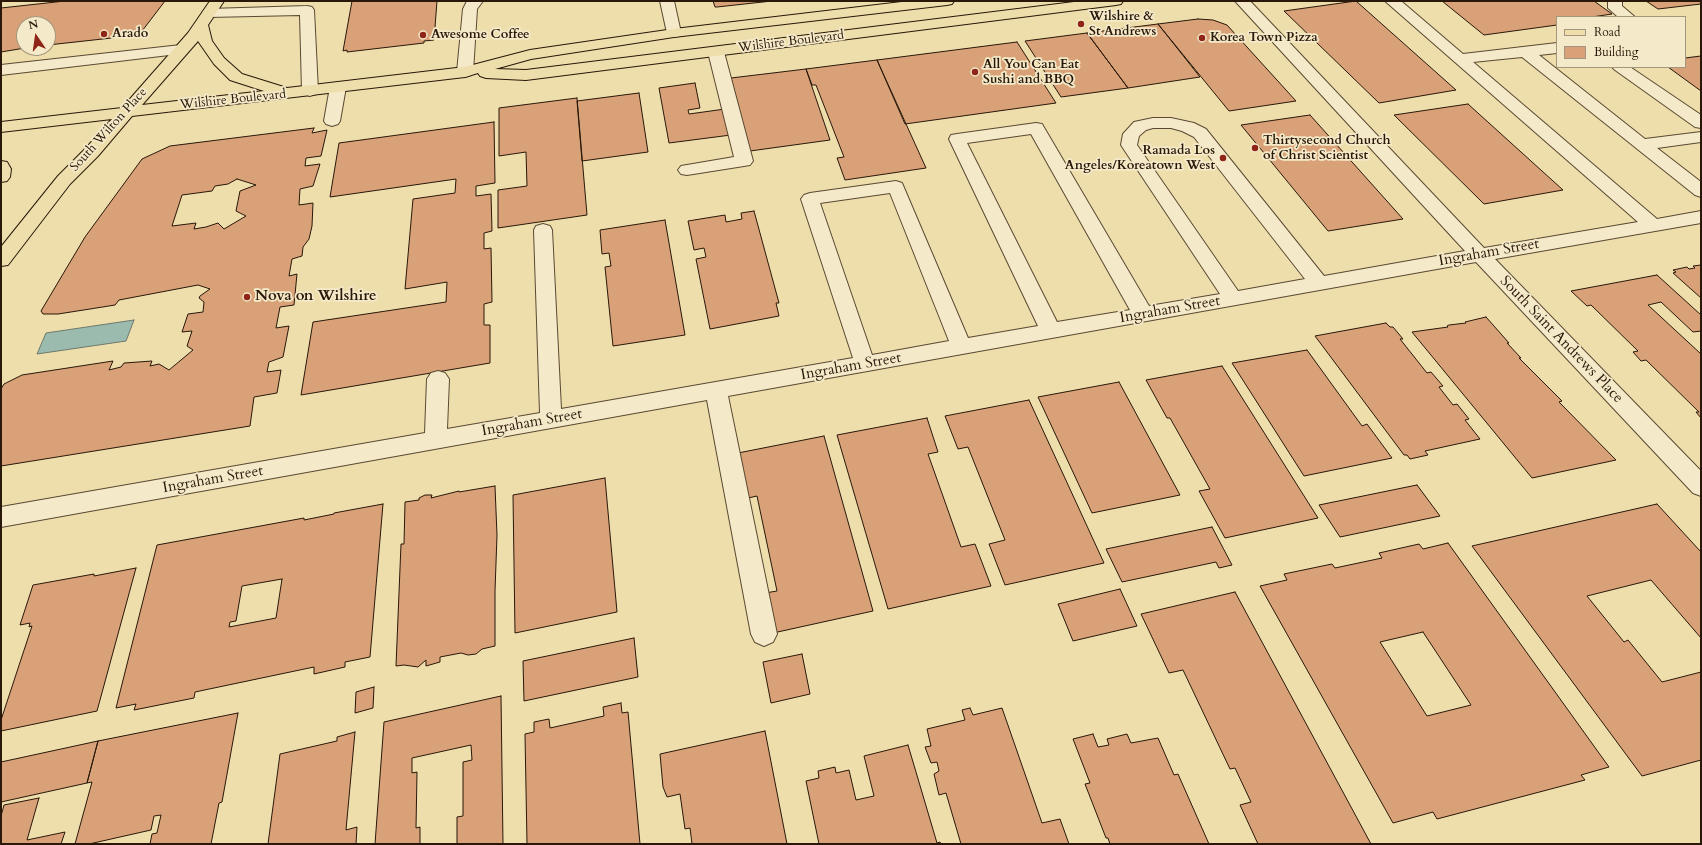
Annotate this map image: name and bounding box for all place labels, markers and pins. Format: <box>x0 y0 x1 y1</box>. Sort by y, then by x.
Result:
place label: Wilshire & St Andrews <box>1089 9 1156 40</box>
marker: Wilshire & St Andrews <box>1076 19 1086 29</box>
place label: Arado <box>112 26 148 42</box>
place label: Awesome Coffee <box>431 27 530 43</box>
marker: Arado <box>99 29 109 39</box>
marker: Awesome Coffee <box>418 30 428 40</box>
place label: Korea Town Pizza <box>1210 30 1318 46</box>
marker: Korea Town Pizza <box>1197 33 1207 43</box>
place label: All You Can Eat Sushi and BBQ <box>983 57 1079 88</box>
marker: All You Can Eat Sushi and BBQ <box>970 67 980 77</box>
place label: Thirtysecond Church of Christ Scientist <box>1263 133 1391 164</box>
place label: Ramada Los Angeles/Koreatown West <box>1065 143 1215 174</box>
marker: Thirtysecond Church of Christ Scientist <box>1250 143 1260 153</box>
marker: Ramada Los Angeles/Koreatown West <box>1218 153 1228 163</box>
place label: Nova on Wilshire <box>255 288 376 306</box>
marker: Nova on Wilshire <box>242 292 252 302</box>

